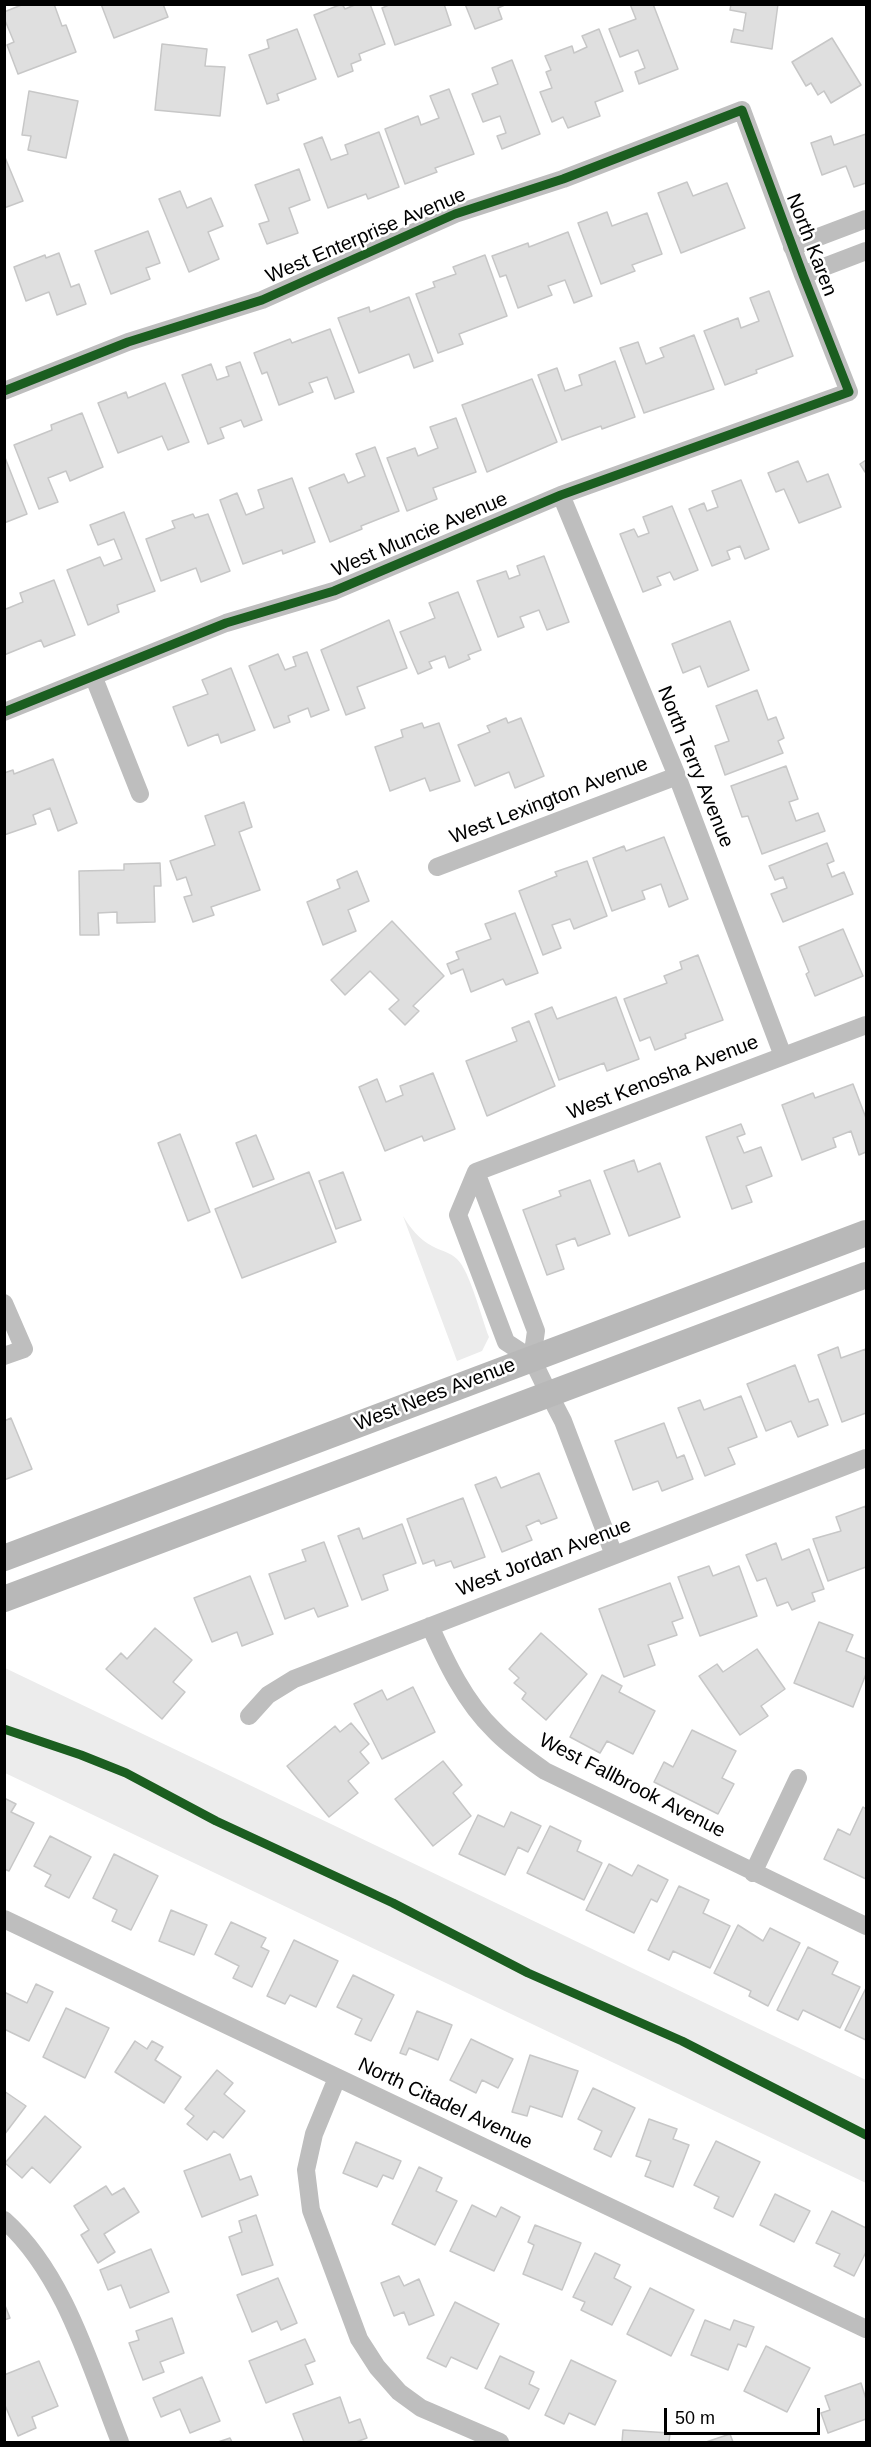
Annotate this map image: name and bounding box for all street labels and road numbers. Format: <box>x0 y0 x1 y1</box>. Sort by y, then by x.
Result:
street label: West Enterprise Avenue <box>262 183 470 289</box>
street label: North Karen <box>780 190 842 300</box>
street label: West Muncie Avenue <box>329 487 511 583</box>
street label: North Terry Avenue <box>652 683 738 851</box>
street label: West Lexington Avenue <box>446 752 652 850</box>
street label: West Kenosha Avenue <box>564 1030 762 1126</box>
street label: West Nees Avenue <box>351 1353 519 1437</box>
street label: West Jordan Avenue <box>453 1514 635 1602</box>
street label: West Fallbrook Avenue <box>535 1729 729 1843</box>
street label: North Citadel Avenue <box>354 2053 536 2155</box>

